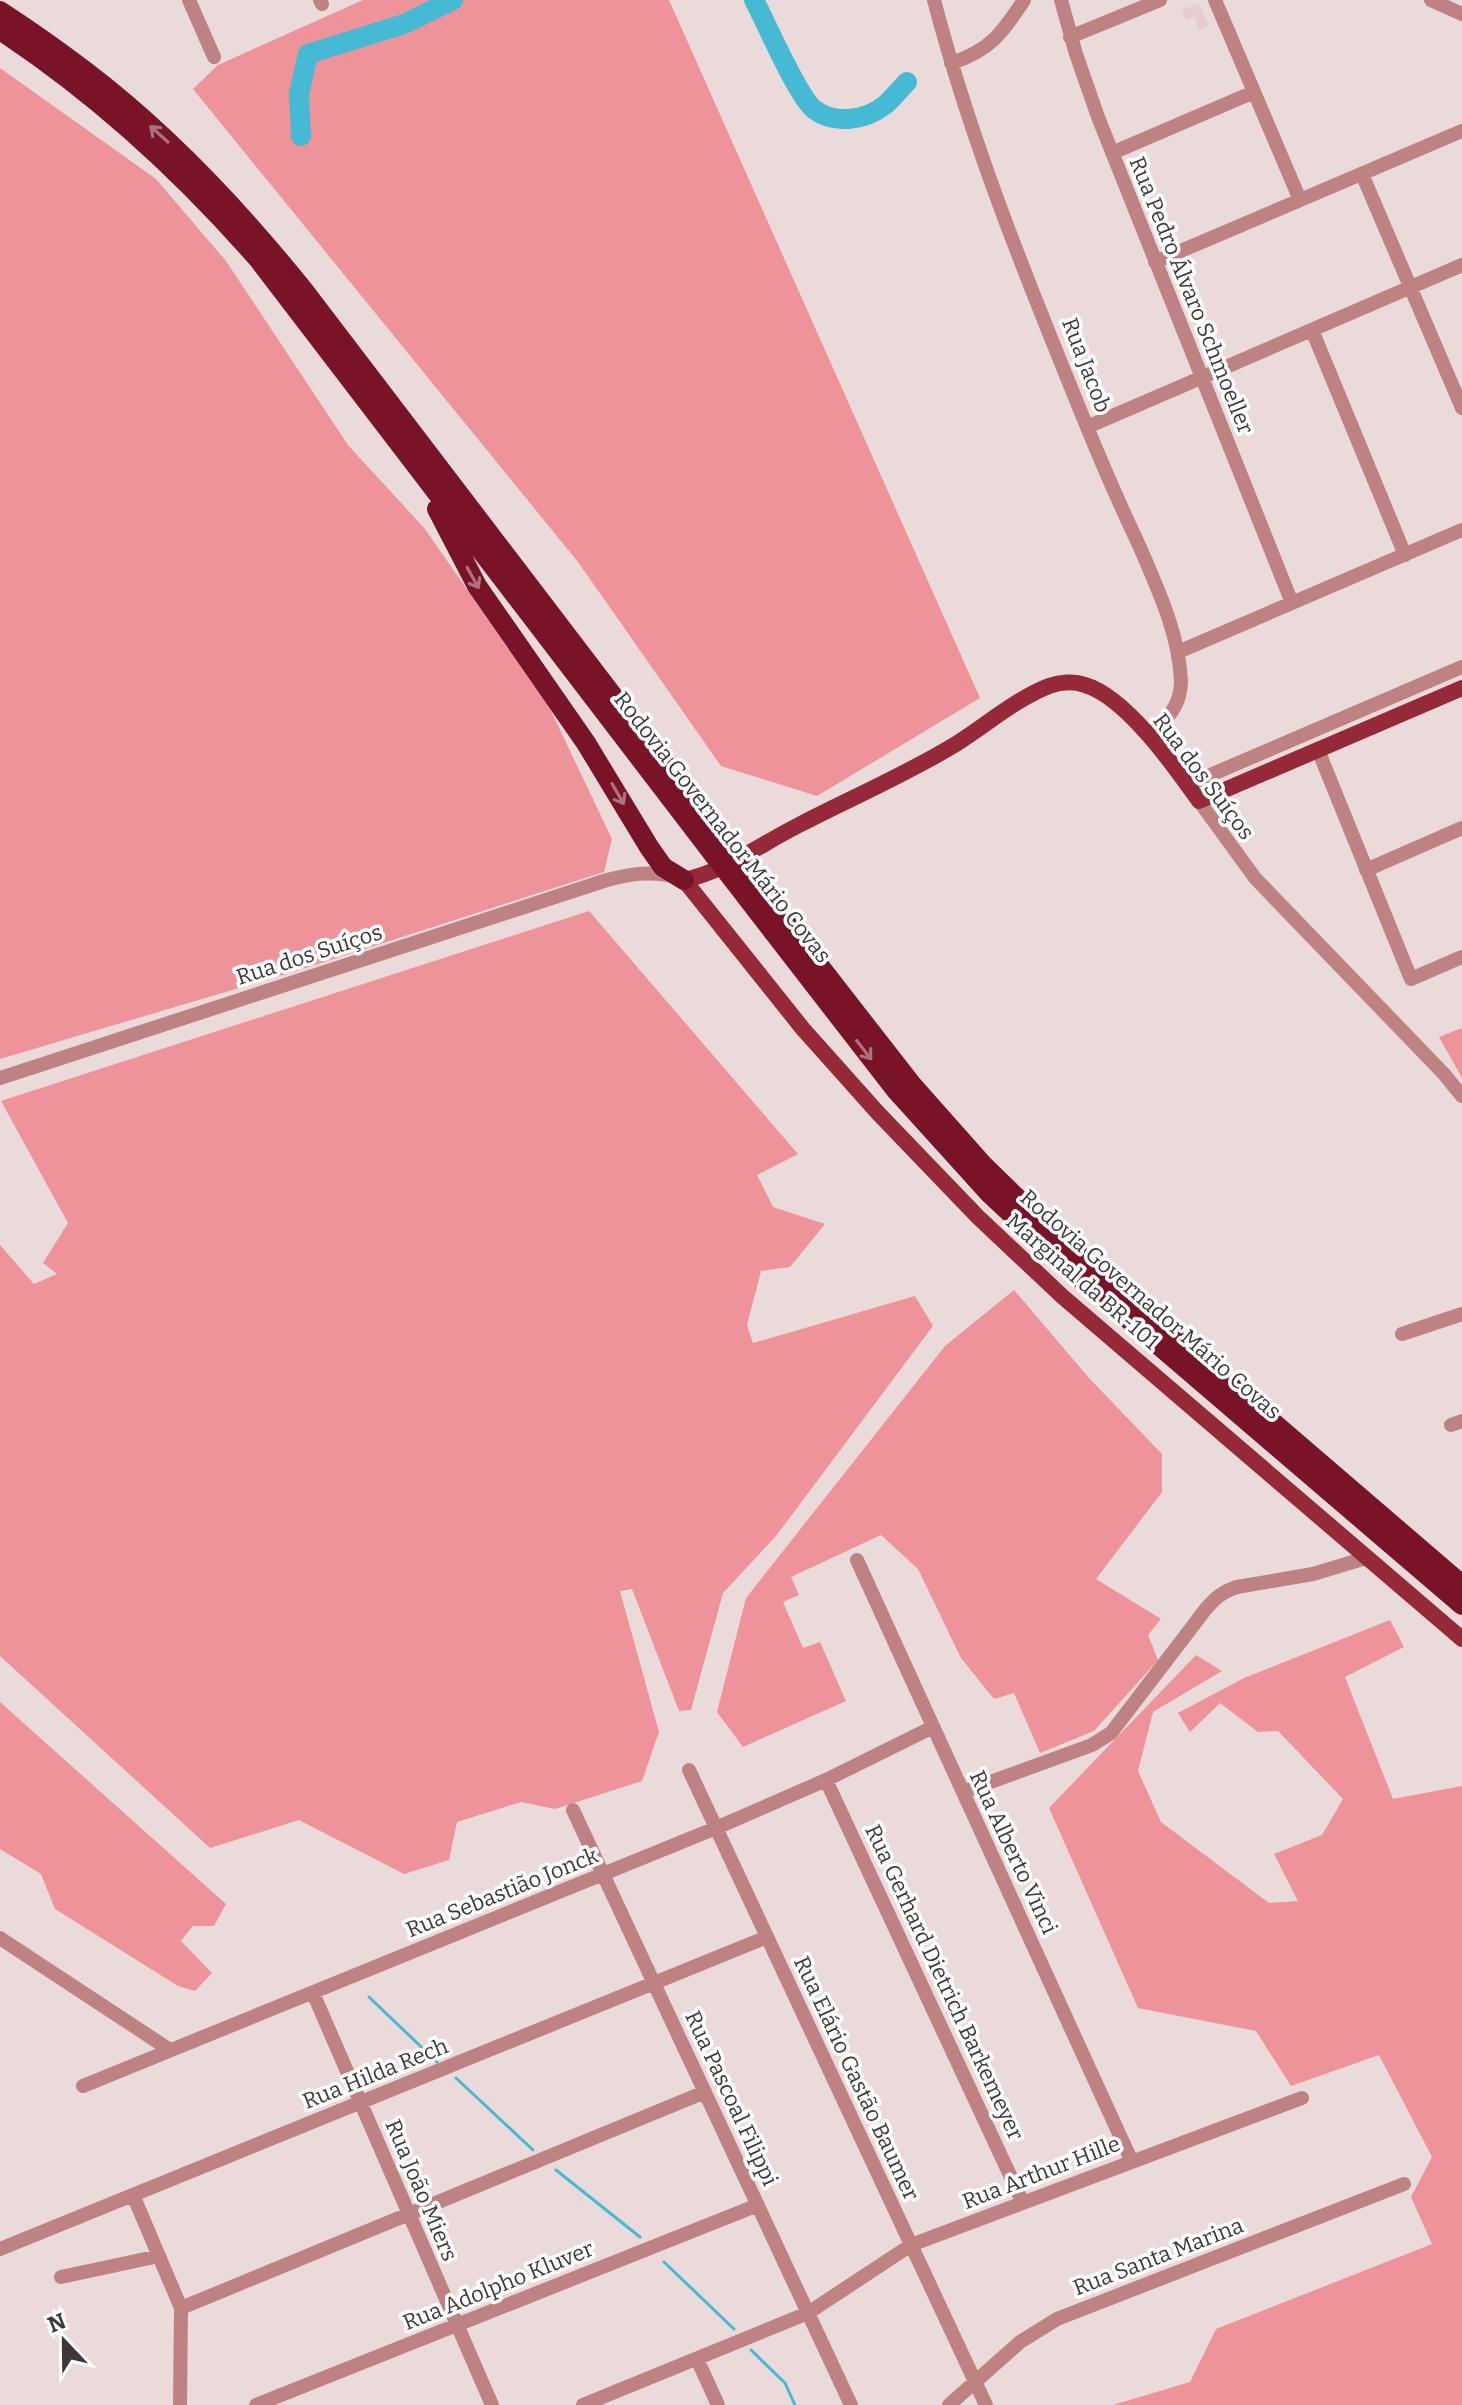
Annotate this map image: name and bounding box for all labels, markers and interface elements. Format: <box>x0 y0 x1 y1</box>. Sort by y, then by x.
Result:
one-way arrow <box>149 125 170 144</box>
street label: Rua Pedro Álvaro Schmoeller <box>1123 153 1260 438</box>
street label: Rua Jacob <box>1056 314 1117 416</box>
one-way arrow <box>466 565 482 589</box>
street label: Rodovia Governador Mário Covas <box>608 686 837 968</box>
street label: Rua dos Suíços <box>1147 708 1260 845</box>
one-way arrow <box>610 782 626 805</box>
street label: Rua dos Suíços <box>233 918 386 991</box>
one-way arrow <box>855 1038 872 1060</box>
street label: Rodovia Governador Mário Covas <box>1015 1184 1287 1425</box>
street label: Marginal da BR-101 <box>1001 1208 1165 1355</box>
street label: Rua Alberto Vinci <box>964 1766 1063 1939</box>
street label: Rua Gerhard Dietrich Barkemeyer <box>859 1820 1030 2145</box>
street label: Rua Sebastião Jonck <box>402 1841 603 1943</box>
street label: Rua Elário Gastão Baumer <box>788 1952 925 2205</box>
street label: Rua Pascoal Filippi <box>679 2006 784 2190</box>
street label: Rua Hilda Rech <box>299 2032 452 2115</box>
street label: Rua João Miers <box>380 2115 463 2265</box>
street label: Rua Arthur Hille <box>958 2130 1124 2215</box>
street label: Rua Santa Marina <box>1069 2212 1247 2301</box>
street label: Rua Adolpho Kluver <box>399 2235 598 2336</box>
north arrow <box>24 2301 104 2381</box>
text: N <box>44 2307 70 2339</box>

